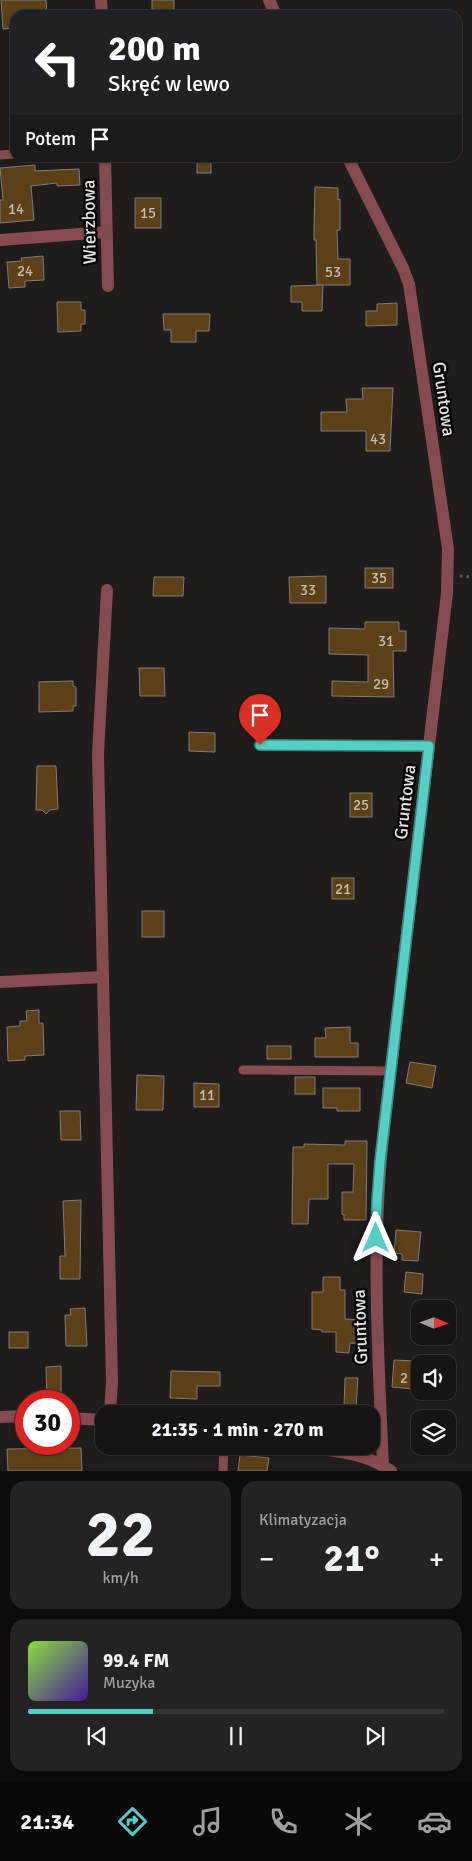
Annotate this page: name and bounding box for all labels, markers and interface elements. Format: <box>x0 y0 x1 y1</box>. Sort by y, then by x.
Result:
text: 200 m <box>108 27 201 70</box>
icon: left <box>25 30 90 95</box>
text: Skręć w lewo <box>108 70 230 97</box>
icon: arrive <box>86 125 114 153</box>
text: Potem <box>25 127 76 151</box>
street label: Wierzbowa <box>77 180 101 264</box>
house number: 14 <box>8 200 24 218</box>
house number: 15 <box>140 204 156 222</box>
house number: 24 <box>17 262 33 280</box>
house number: 53 <box>325 263 341 281</box>
street label: Gruntowa <box>428 360 460 438</box>
house number: 43 <box>370 430 386 448</box>
house number: 35 <box>371 569 387 587</box>
house number: 33 <box>300 581 316 599</box>
house number: 31 <box>378 632 394 650</box>
house number: 29 <box>373 675 389 693</box>
pin <box>239 694 281 745</box>
icon: arrive <box>246 701 274 729</box>
street label: Gruntowa <box>390 763 420 841</box>
house number: 25 <box>353 796 369 814</box>
house number: 21 <box>335 880 351 898</box>
house number: 11 <box>199 1086 215 1104</box>
position arrow <box>349 1211 401 1263</box>
street label: Gruntowa <box>348 1289 372 1365</box>
north arrow <box>411 1300 456 1345</box>
map controls <box>411 1300 456 1455</box>
button: sound <box>411 1355 456 1400</box>
house number: 2 <box>400 1369 408 1387</box>
speed limit sign: 30 <box>15 1390 80 1455</box>
button: layers <box>411 1410 456 1455</box>
text: 21:35 · 1 min · 270 m <box>151 1418 324 1442</box>
text: 22 <box>85 1495 156 1575</box>
text: Klimatyzacja <box>259 1510 347 1530</box>
text: 21° <box>323 1535 380 1582</box>
text: − <box>259 1542 274 1576</box>
text: + <box>429 1542 444 1576</box>
text: km/h <box>102 1568 139 1588</box>
text: 99.4 FM <box>103 1649 169 1673</box>
text: Muzyka <box>103 1673 155 1693</box>
icon: previous <box>83 1722 111 1750</box>
icon: pause <box>222 1722 250 1750</box>
icon: next <box>361 1722 389 1750</box>
icon: directions <box>115 1804 150 1839</box>
icon: music <box>190 1804 225 1839</box>
icon: phone <box>266 1804 301 1839</box>
icon: climate <box>341 1804 376 1839</box>
icon: car <box>417 1804 452 1839</box>
text: 21:34 <box>20 1808 74 1835</box>

